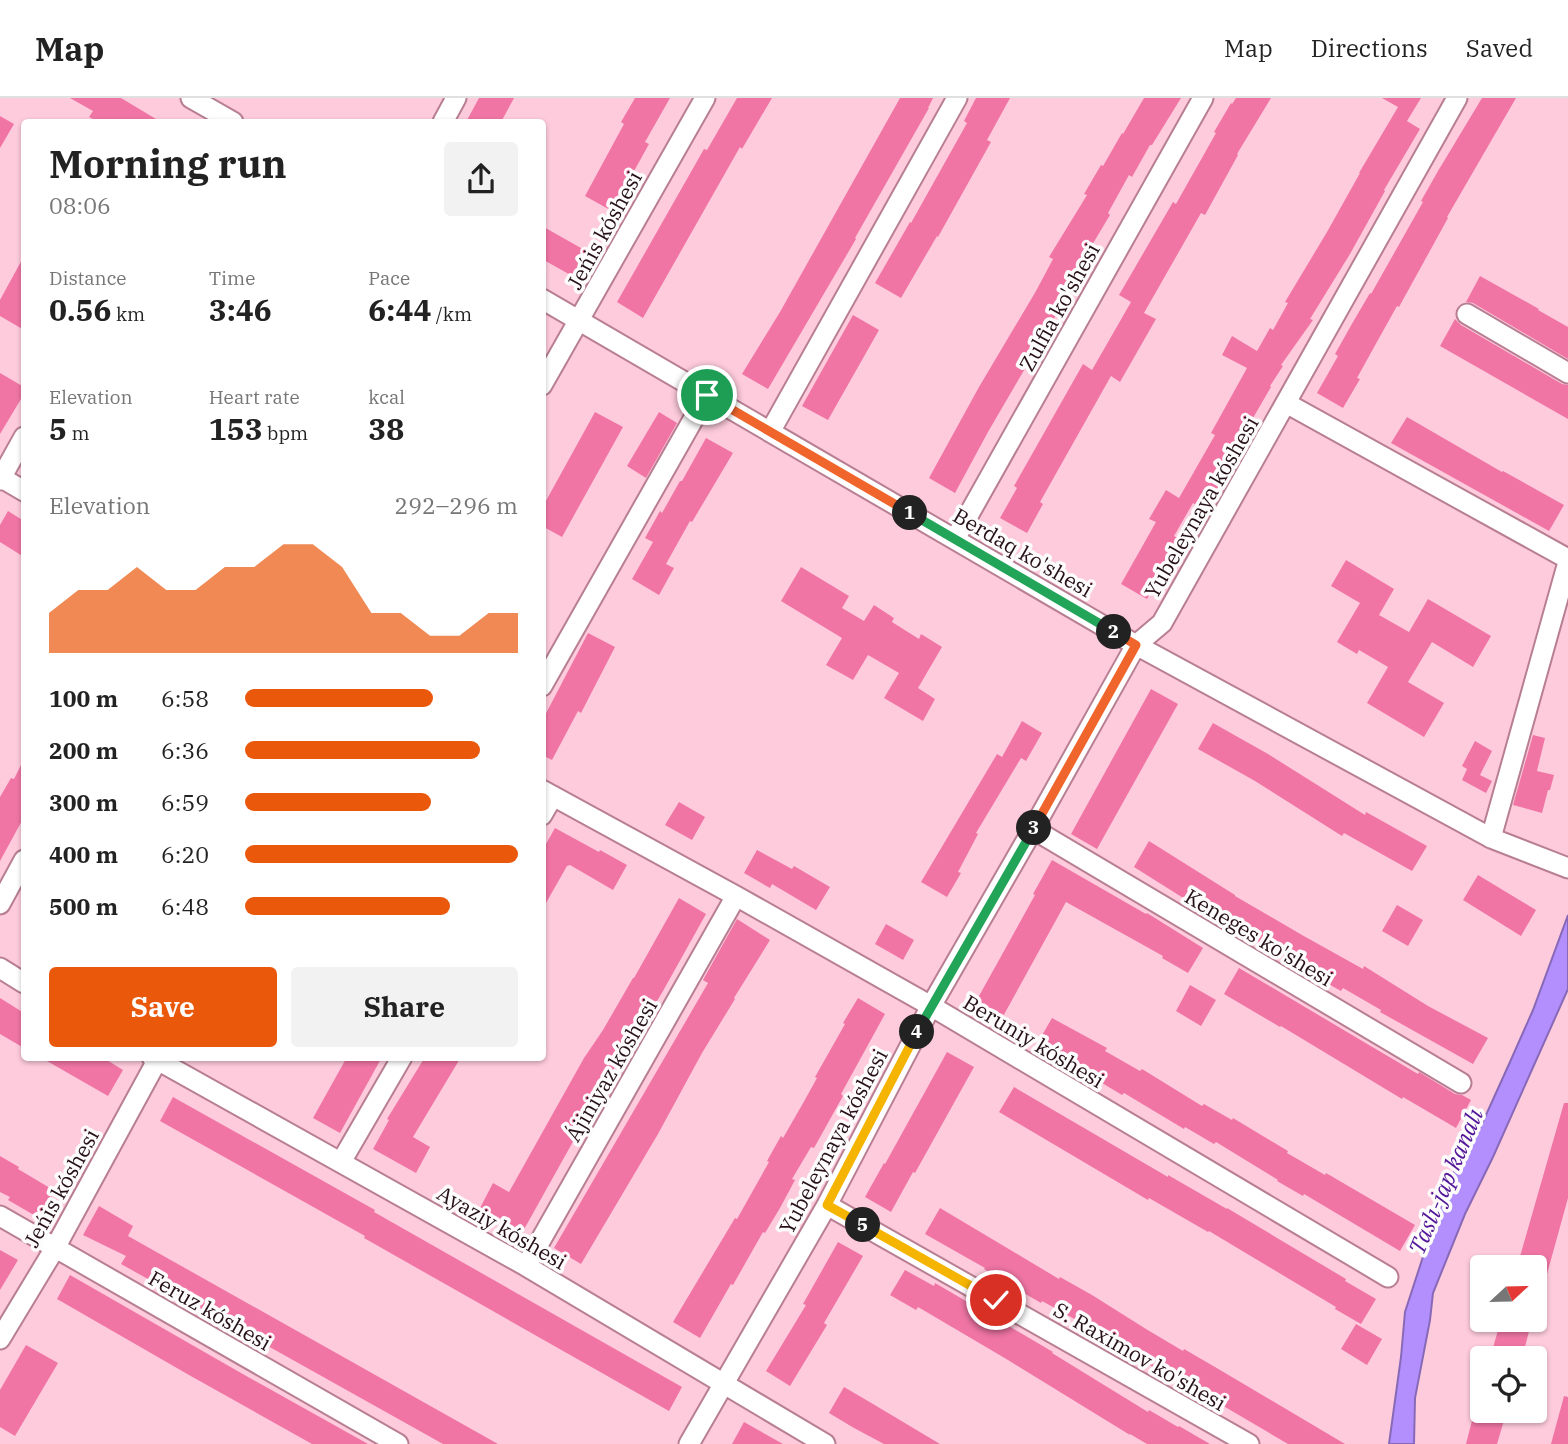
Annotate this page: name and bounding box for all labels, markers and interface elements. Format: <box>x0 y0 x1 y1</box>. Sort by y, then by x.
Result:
text: Map <box>35 27 104 70</box>
text: Map <box>1224 32 1273 64</box>
text: Directions <box>1311 32 1428 64</box>
text: Saved <box>1466 32 1533 64</box>
text: Morning run <box>49 139 287 188</box>
button: share <box>444 142 518 216</box>
street label: Jeńis kóshesi <box>560 166 648 294</box>
text: 08:06 <box>49 190 111 220</box>
street label: Zulfia ko'shesi <box>1012 238 1106 376</box>
text: Distance <box>49 266 127 290</box>
text: Time <box>209 266 255 290</box>
text: Pace <box>368 266 410 290</box>
text: 0.56 <box>49 290 111 329</box>
text: 3:46 <box>209 290 272 329</box>
text: 6:44 <box>368 290 431 329</box>
text: km <box>111 302 145 326</box>
text: /km <box>431 302 472 326</box>
pin <box>677 365 737 425</box>
icon: arrive <box>688 376 726 414</box>
text: Elevation <box>49 385 133 409</box>
text: Heart rate <box>209 385 300 409</box>
text: kcal <box>368 385 405 409</box>
text: 5 <box>49 409 67 448</box>
text: 153 <box>209 409 263 448</box>
text: 38 <box>368 409 404 448</box>
street label: Yubeleynaya kóshesi <box>1138 411 1264 603</box>
text: m <box>67 421 90 445</box>
text: bpm <box>263 421 308 445</box>
text: Elevation <box>49 490 150 520</box>
text: 292–296 m <box>394 490 518 520</box>
pin: 1 <box>892 496 928 530</box>
text: 1 <box>904 500 915 524</box>
street label: Berdaq ko'shesi <box>948 501 1098 603</box>
pin: 2 <box>1096 614 1132 650</box>
text: 2 <box>1108 619 1119 643</box>
text: 100 m <box>49 683 118 713</box>
text: 6:58 <box>161 683 209 713</box>
text: 200 m <box>49 735 118 765</box>
text: 6:36 <box>161 735 209 765</box>
text: 300 m <box>49 787 118 817</box>
text: 6:59 <box>161 787 209 817</box>
pin: 3 <box>1016 810 1052 846</box>
text: 3 <box>1028 815 1039 839</box>
text: 400 m <box>49 839 118 869</box>
text: 6:20 <box>161 839 209 869</box>
street label: Keneges ko'shesi <box>1180 882 1338 992</box>
text: 500 m <box>49 891 118 921</box>
text: 6:48 <box>161 891 209 921</box>
button: Save <box>49 967 277 1047</box>
button: Share <box>291 967 518 1047</box>
street label: Beruniy kóshesi <box>958 988 1110 1094</box>
street label: Ájiniyaz kóshesi <box>559 993 663 1147</box>
pin: 4 <box>900 1014 934 1049</box>
text: 4 <box>911 1019 922 1043</box>
street label: Yubeleynaya kóshesi <box>772 1044 894 1238</box>
water label: Taslı-jap kanalı <box>1401 1103 1489 1258</box>
street label: Jeńis kóshesi <box>17 1124 105 1252</box>
street label: Ayaziy kóshesi <box>432 1179 572 1275</box>
pin: 5 <box>846 1208 880 1242</box>
text: 5 <box>857 1212 868 1236</box>
north arrow <box>1470 1255 1547 1332</box>
map controls <box>1470 1255 1547 1423</box>
street label: Feruz kóshesi <box>144 1264 276 1356</box>
pin <box>966 1270 1026 1330</box>
icon: check <box>977 1281 1015 1319</box>
street label: S. Raximov ko'shesi <box>1049 1295 1231 1417</box>
button: locate <box>1470 1346 1547 1423</box>

